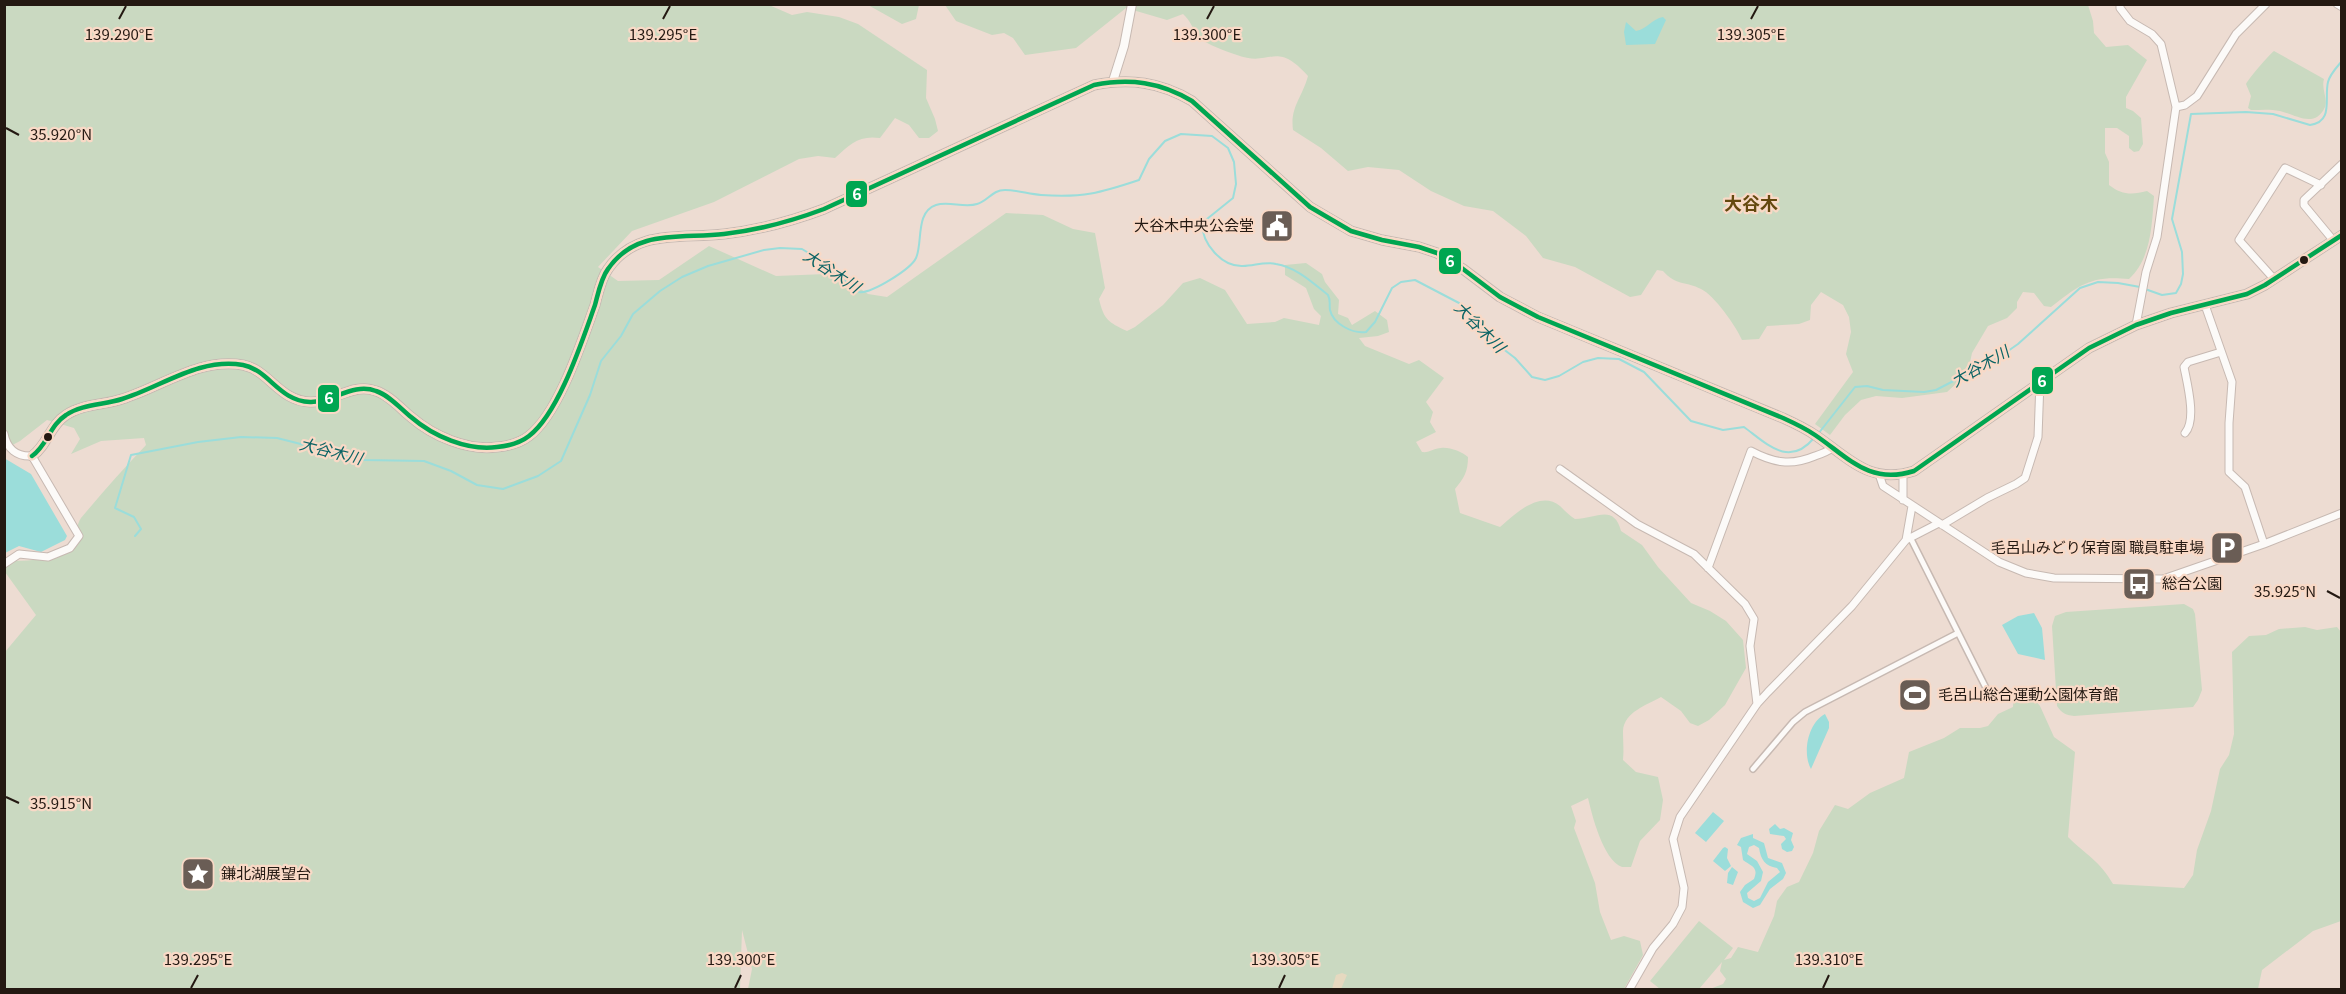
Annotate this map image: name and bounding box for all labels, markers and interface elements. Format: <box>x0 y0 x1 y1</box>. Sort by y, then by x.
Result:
text: 139.290°E <box>85 23 153 44</box>
text: 139.295°E <box>629 23 697 44</box>
text: 139.300°E <box>1173 23 1241 44</box>
text: 139.305°E <box>1717 23 1785 44</box>
text: 35.920°N <box>30 123 92 144</box>
line badge: 6 <box>845 180 868 208</box>
text: 6 <box>852 181 862 205</box>
district label: 大谷木 <box>1724 189 1778 215</box>
public building icon: 大谷木中央公会堂 <box>1259 208 1295 244</box>
place label: 大谷木中央公会堂 <box>1134 214 1254 235</box>
water label: 大谷木川 <box>799 243 868 299</box>
line badge: 6 <box>1438 247 1462 275</box>
text: 6 <box>1445 248 1455 272</box>
unlabelled marker <box>2298 254 2310 266</box>
water label: 大谷木川 <box>1450 295 1513 359</box>
water label: 大谷木川 <box>1946 338 2015 392</box>
line badge: 6 <box>2031 366 2054 395</box>
text: 6 <box>2037 368 2047 392</box>
line badge: 6 <box>317 384 340 413</box>
text: 6 <box>324 385 334 409</box>
unlabelled marker <box>42 431 54 443</box>
water label: 大谷木川 <box>297 431 367 470</box>
parking icon: 毛呂山みどり保育園 職員駐車場 <box>2209 530 2245 566</box>
place label: 毛呂山みどり保育園 職員駐車場 <box>1991 536 2204 557</box>
bus stop icon: 総合公園 <box>2121 566 2157 602</box>
place label: 総合公園 <box>2162 572 2222 593</box>
text: 35.925°N <box>2254 580 2316 601</box>
sports icon: 毛呂山総合運動公園体育館 <box>1897 677 1933 713</box>
place label: 毛呂山総合運動公園体育館 <box>1938 683 2118 704</box>
text: 35.915°N <box>30 792 92 813</box>
place icon: 鎌北湖展望台 <box>180 856 216 892</box>
place label: 鎌北湖展望台 <box>221 862 311 883</box>
text: 139.295°E <box>164 948 232 969</box>
text: 139.300°E <box>707 948 775 969</box>
text: 139.305°E <box>1251 948 1319 969</box>
text: 139.310°E <box>1795 948 1863 969</box>

